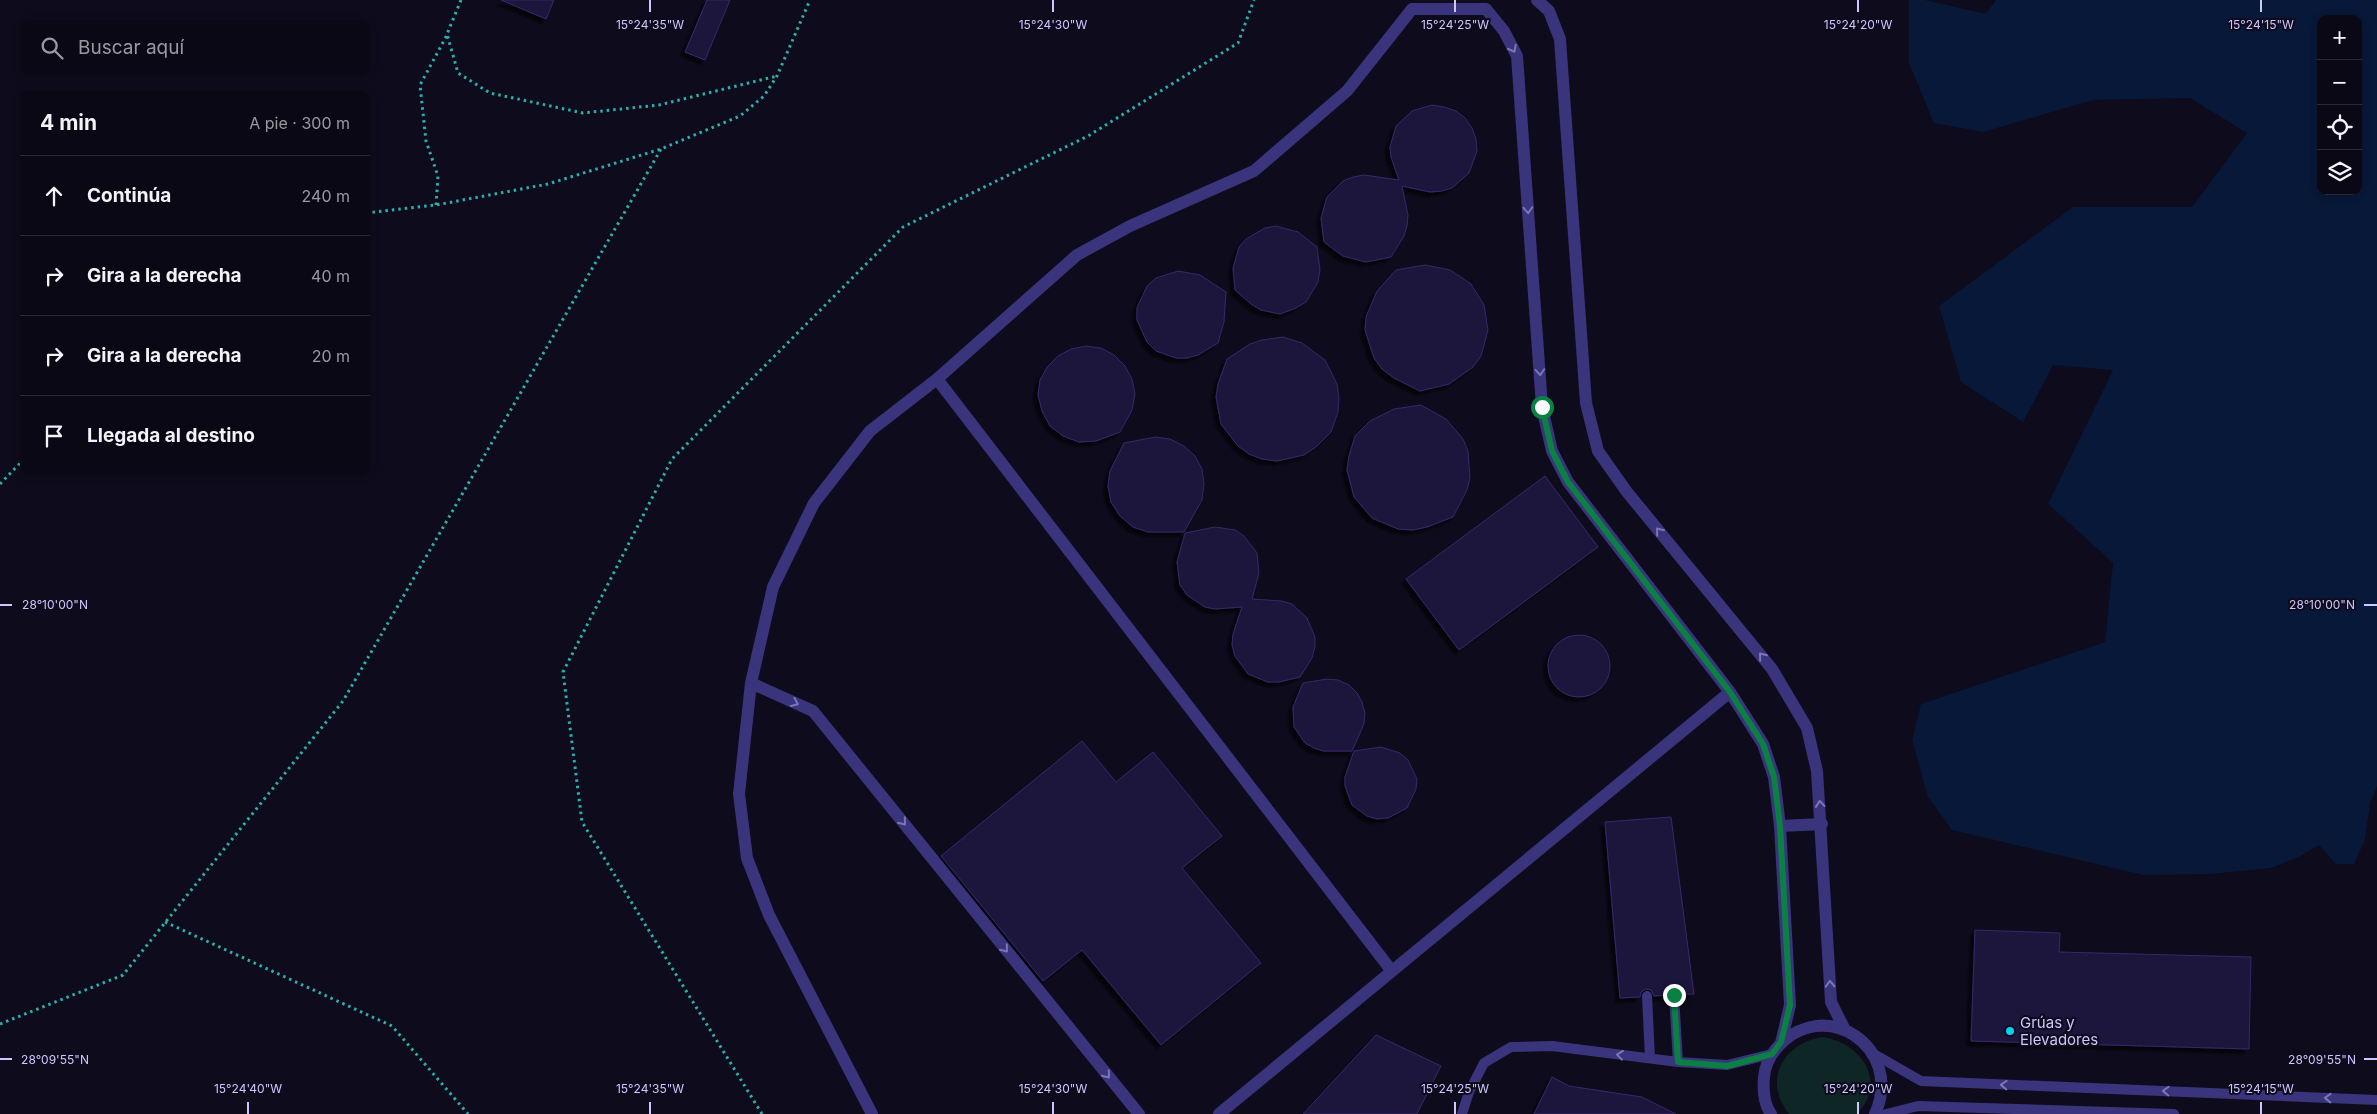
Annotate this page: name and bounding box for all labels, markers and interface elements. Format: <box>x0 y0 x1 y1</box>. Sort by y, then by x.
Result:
map controls <box>2317 15 2362 195</box>
button: + <box>2317 15 2362 60</box>
text: 15°24'35"W <box>616 17 684 32</box>
text: 15°24'30"W <box>1019 17 1087 32</box>
text: 15°24'25"W <box>1421 17 1489 32</box>
text: 15°24'20"W <box>1824 17 1892 32</box>
text: 15°24'15"W <box>2228 17 2294 32</box>
search box <box>20 20 370 75</box>
icon: search <box>38 34 66 62</box>
text: Buscar aquí <box>78 36 184 59</box>
one-way arrow <box>1507 44 1517 53</box>
button: − <box>2317 60 2362 105</box>
button: locate <box>2317 105 2362 150</box>
text: 4 min <box>40 110 97 135</box>
text: A pie · 300 m <box>249 113 350 133</box>
button: layers <box>2317 150 2362 195</box>
icon: ahead <box>40 182 68 210</box>
text: Continúa <box>87 184 171 207</box>
text: 240 m <box>302 186 350 206</box>
one-way arrow <box>1522 206 1533 214</box>
icon: right <box>40 262 68 290</box>
text: Gira a la derecha <box>87 264 242 287</box>
text: 40 m <box>311 266 350 286</box>
icon: right <box>40 342 68 370</box>
text: Gira a la derecha <box>87 344 242 367</box>
text: 20 m <box>312 346 350 366</box>
one-way arrow <box>1534 368 1545 376</box>
route start <box>1531 396 1554 419</box>
icon: arrive <box>40 422 68 450</box>
text: Llegada al destino <box>87 424 255 447</box>
one-way arrow <box>1656 527 1665 536</box>
text: 28°10'00"N <box>22 597 88 612</box>
text: 28°10'00"N <box>2289 597 2355 612</box>
one-way arrow <box>1758 653 1767 662</box>
one-way arrow <box>790 696 799 707</box>
one-way arrow <box>1815 800 1826 808</box>
one-way arrow <box>897 816 905 825</box>
one-way arrow <box>1000 943 1009 952</box>
one-way arrow <box>1825 980 1836 988</box>
route end <box>1663 984 1686 1007</box>
place label: Grúas y Elevadores <box>2020 1013 2098 1049</box>
marker: Grúas y Elevadores <box>2004 1025 2016 1037</box>
one-way arrow <box>1616 1050 1624 1060</box>
text: 28°09'55"N <box>21 1052 89 1067</box>
text: 28°09'55"N <box>2288 1052 2356 1067</box>
one-way arrow <box>1102 1069 1110 1078</box>
one-way arrow <box>1999 1079 2007 1090</box>
text: 15°24'40"W <box>214 1081 282 1096</box>
text: 15°24'35"W <box>616 1081 684 1096</box>
text: 15°24'30"W <box>1019 1081 1087 1096</box>
text: 15°24'25"W <box>1421 1081 1489 1096</box>
text: 15°24'20"W <box>1824 1081 1892 1096</box>
text: 15°24'15"W <box>2228 1081 2294 1096</box>
one-way arrow <box>2162 1086 2170 1097</box>
one-way arrow <box>2324 1093 2332 1103</box>

